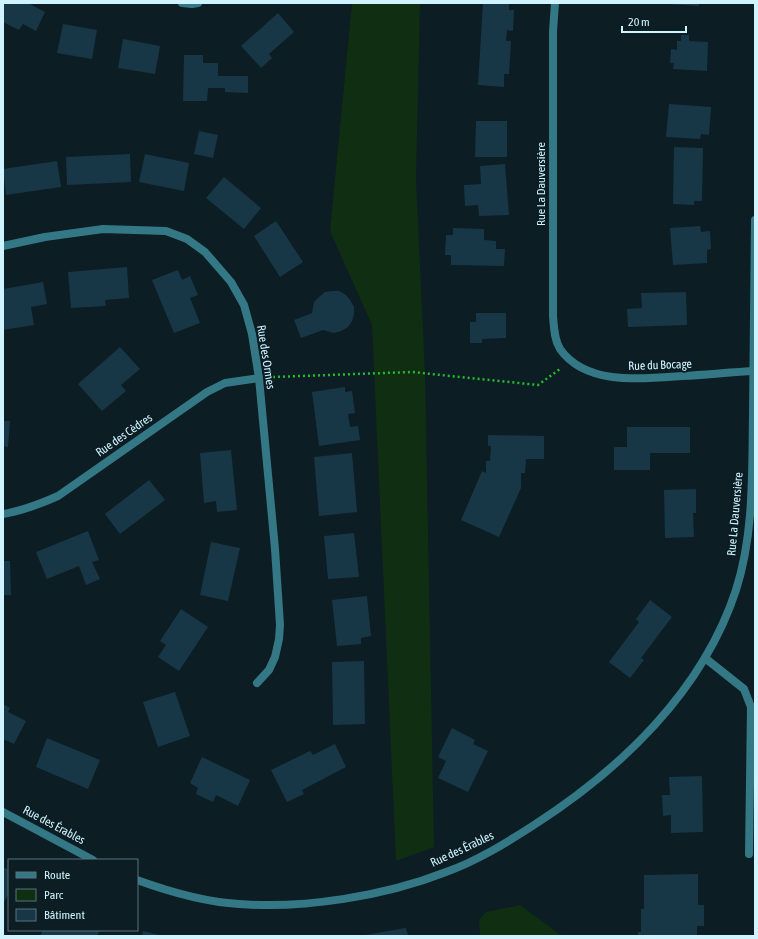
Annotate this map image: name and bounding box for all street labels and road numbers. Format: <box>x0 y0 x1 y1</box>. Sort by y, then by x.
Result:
street label: Rue La Dauversière <box>534 142 548 226</box>
street label: Rue des Ormes <box>254 324 278 390</box>
street label: Rue du Bocage <box>628 357 692 373</box>
street label: Rue des Cèdres <box>93 410 155 460</box>
street label: Rue La Dauversière <box>724 471 746 557</box>
street label: Rue des Érables <box>21 803 87 847</box>
street label: Rue des Érables <box>428 828 496 870</box>

